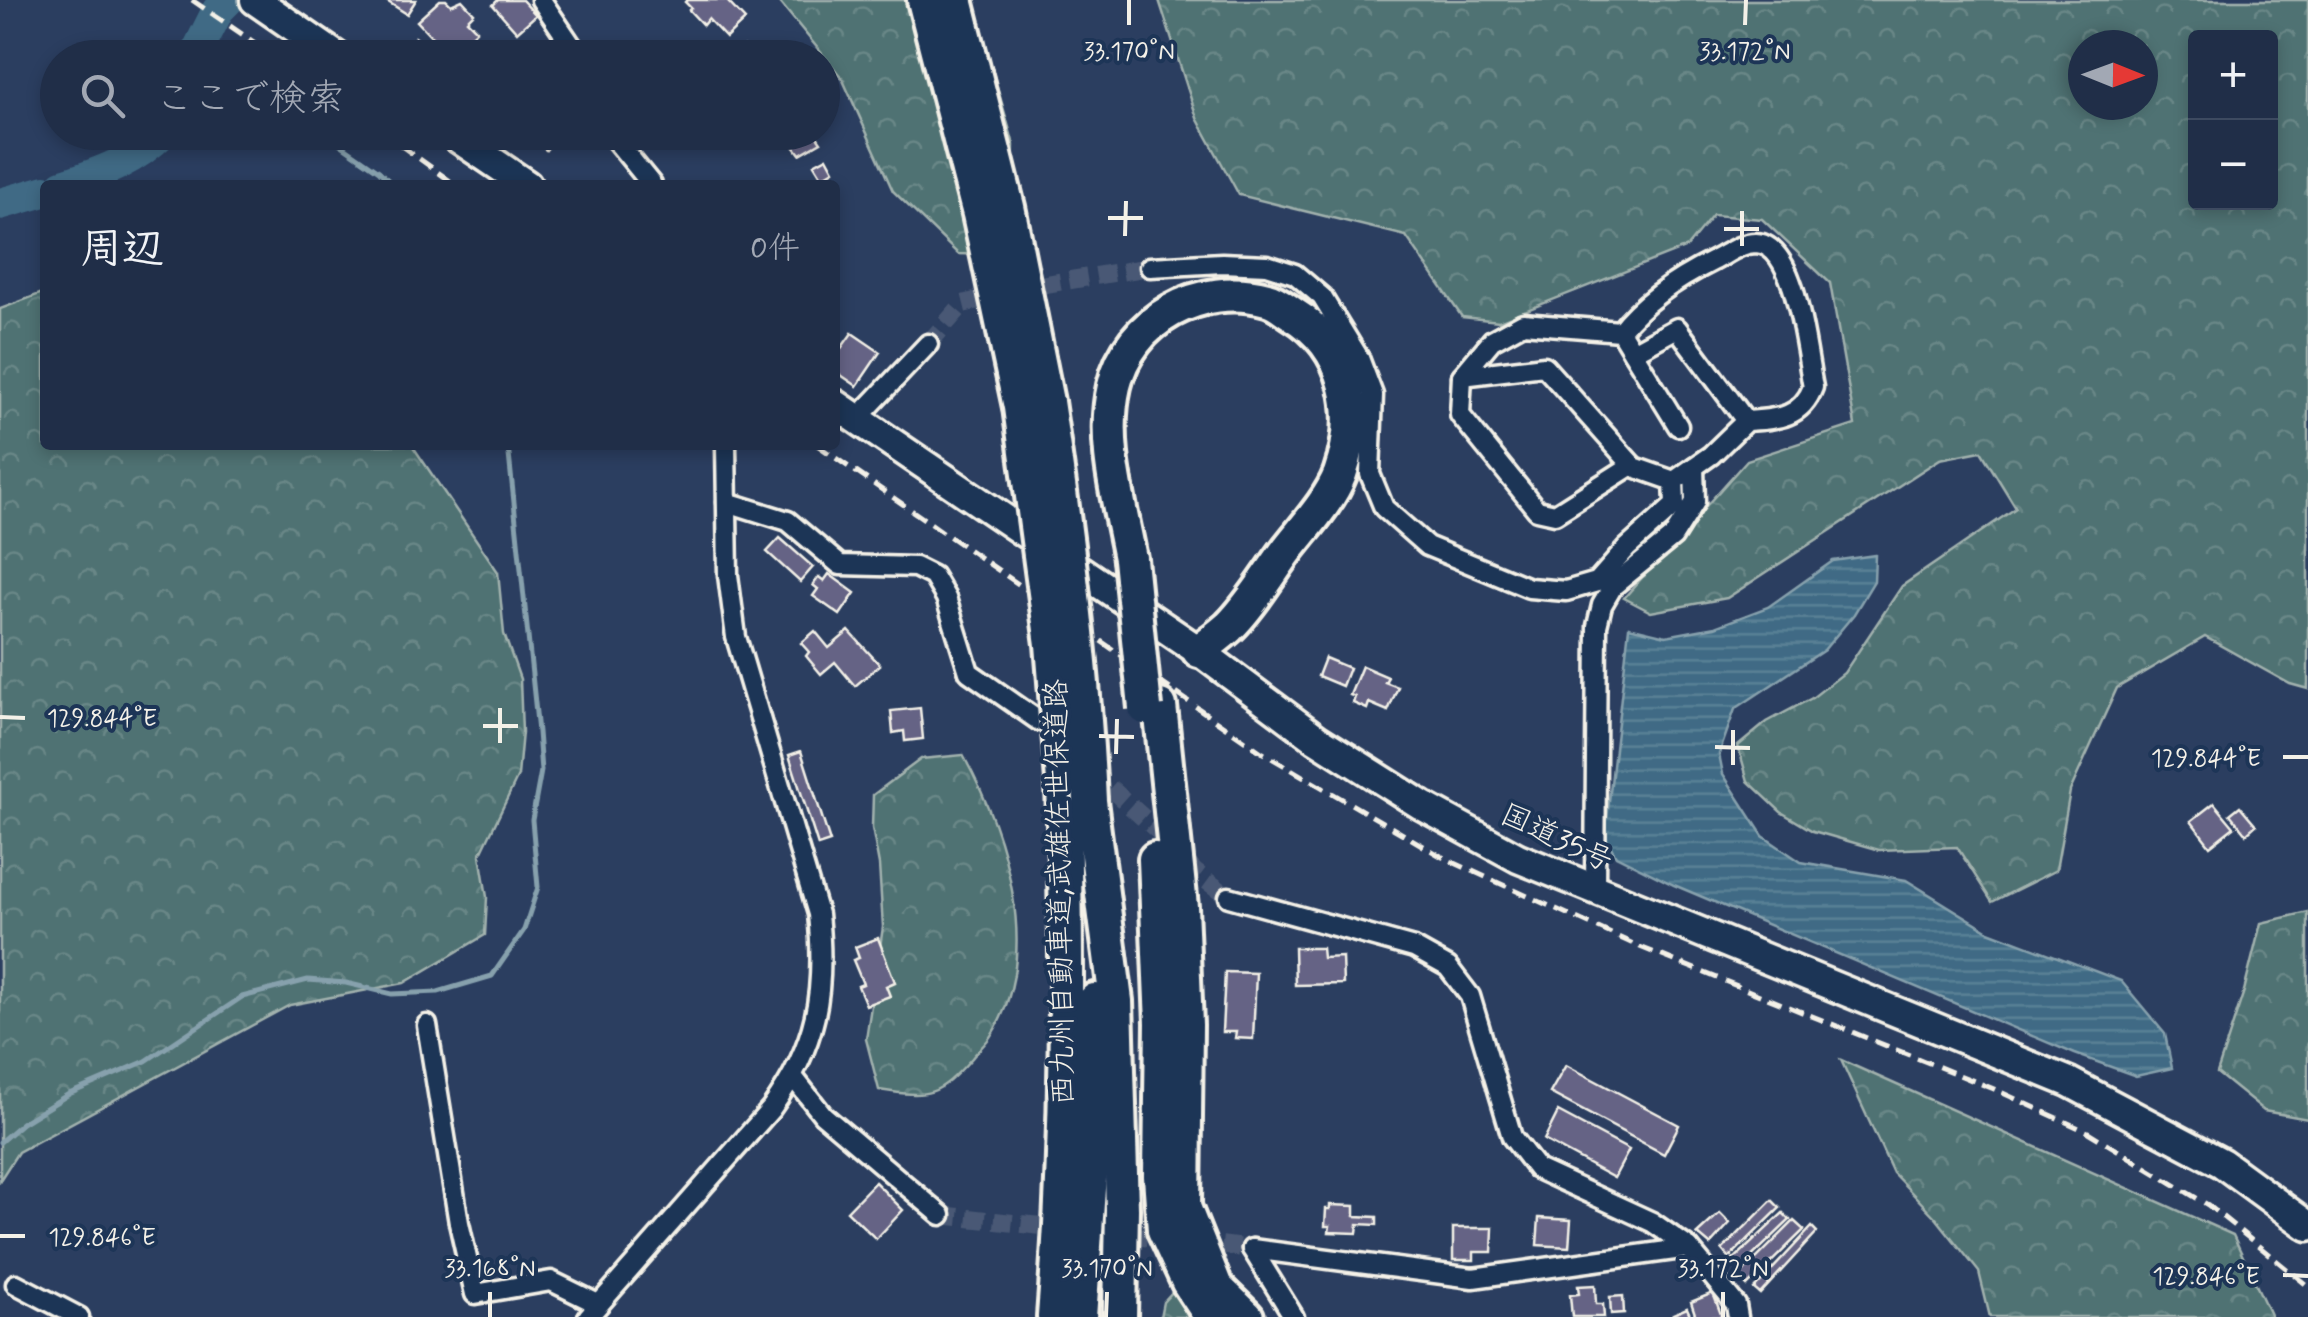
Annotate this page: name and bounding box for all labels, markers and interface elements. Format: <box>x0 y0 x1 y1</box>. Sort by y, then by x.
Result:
north arrow <box>2068 30 2158 120</box>
map controls <box>2188 30 2278 210</box>
button: + <box>2188 30 2278 120</box>
text: 33.170°N <box>1083 36 1175 69</box>
text: 33.172°N <box>1699 36 1791 69</box>
search box <box>40 40 840 150</box>
icon: search <box>75 68 130 123</box>
text: ここで検索 <box>155 75 345 124</box>
button: − <box>2188 120 2278 210</box>
text: 周辺 <box>80 223 164 278</box>
text: 0件 <box>750 228 800 270</box>
street label: 西九州自動車道;武雄佐世保道路 <box>1037 678 1084 1106</box>
text: 129.844°E <box>47 703 157 736</box>
text: 129.844°E <box>2151 743 2261 776</box>
street label: 国道35号 <box>1494 795 1619 881</box>
text: 129.846°E <box>48 1222 156 1255</box>
text: 33.168°N <box>444 1253 536 1286</box>
text: 33.170°N <box>1061 1253 1153 1286</box>
text: 33.172°N <box>1677 1253 1769 1286</box>
text: 129.846°E <box>2152 1261 2260 1294</box>

